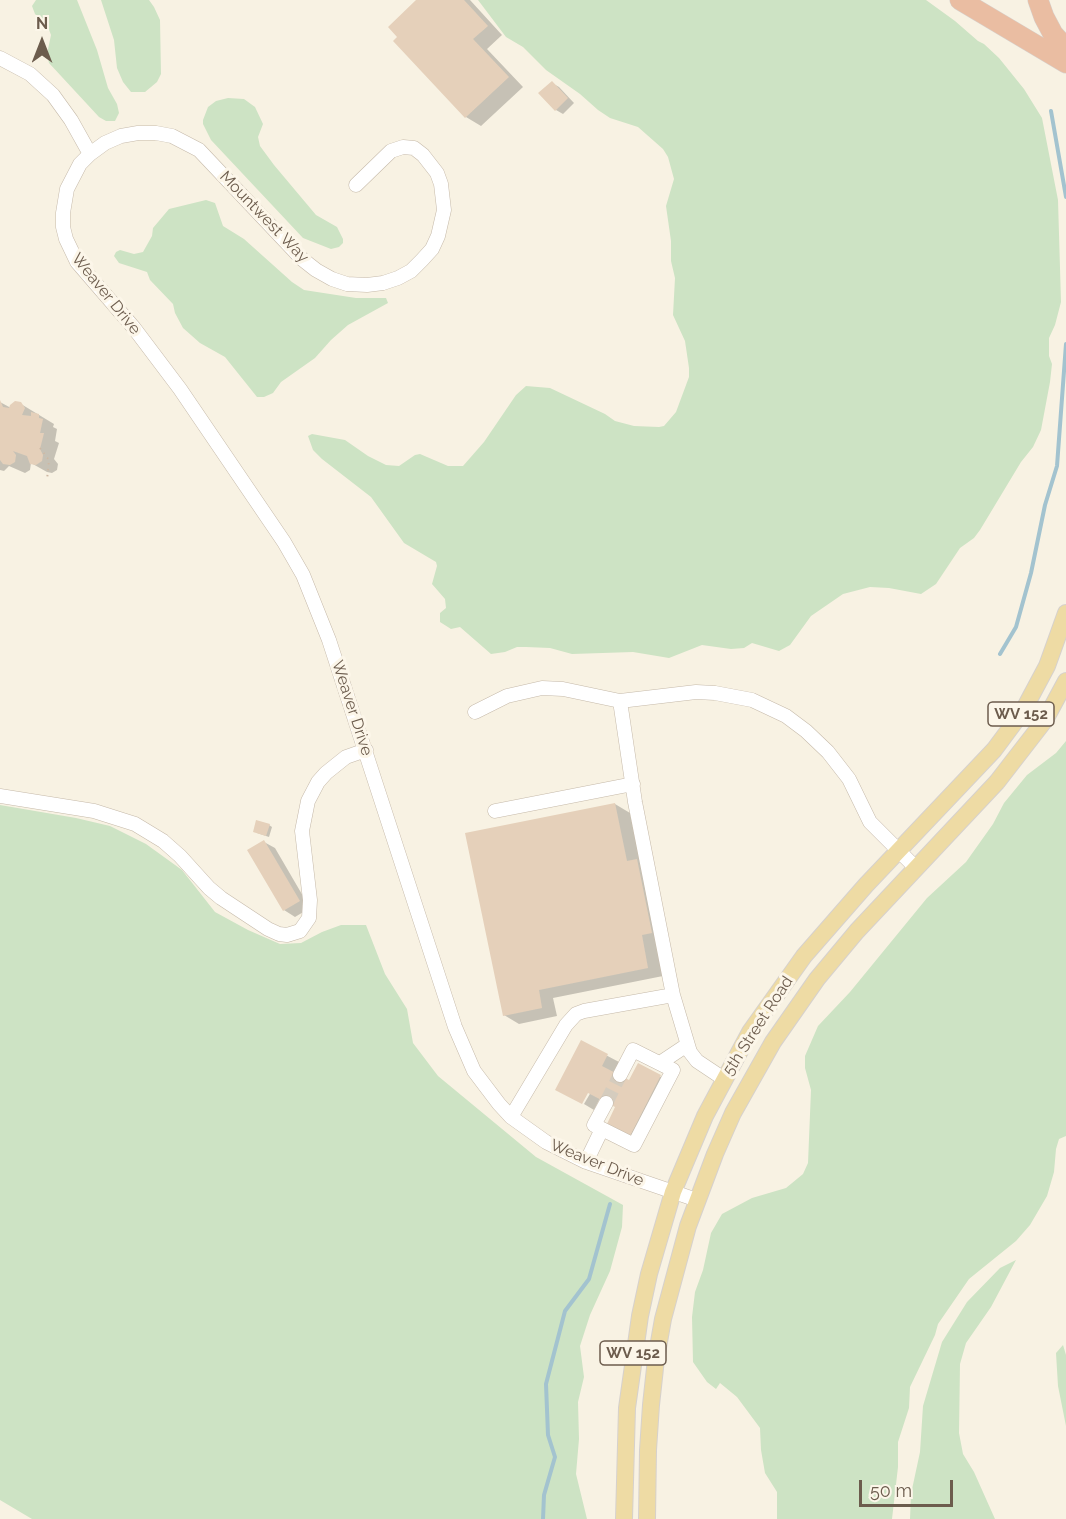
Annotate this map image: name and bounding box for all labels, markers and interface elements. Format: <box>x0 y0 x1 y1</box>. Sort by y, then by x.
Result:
north arrow <box>12 12 72 72</box>
text: N <box>36 14 48 33</box>
street label: Mountwest Way <box>215 167 313 267</box>
street label: Weaver Drive <box>67 249 145 339</box>
street label: Weaver Drive <box>328 658 376 758</box>
road number: WV 152 <box>988 702 1054 726</box>
street label: 5th Street Road <box>719 973 797 1079</box>
street label: Weaver Drive <box>547 1136 647 1190</box>
road number: WV 152 <box>600 1341 666 1365</box>
scale bar <box>862 1468 956 1506</box>
text: 50 m <box>870 1480 912 1501</box>

